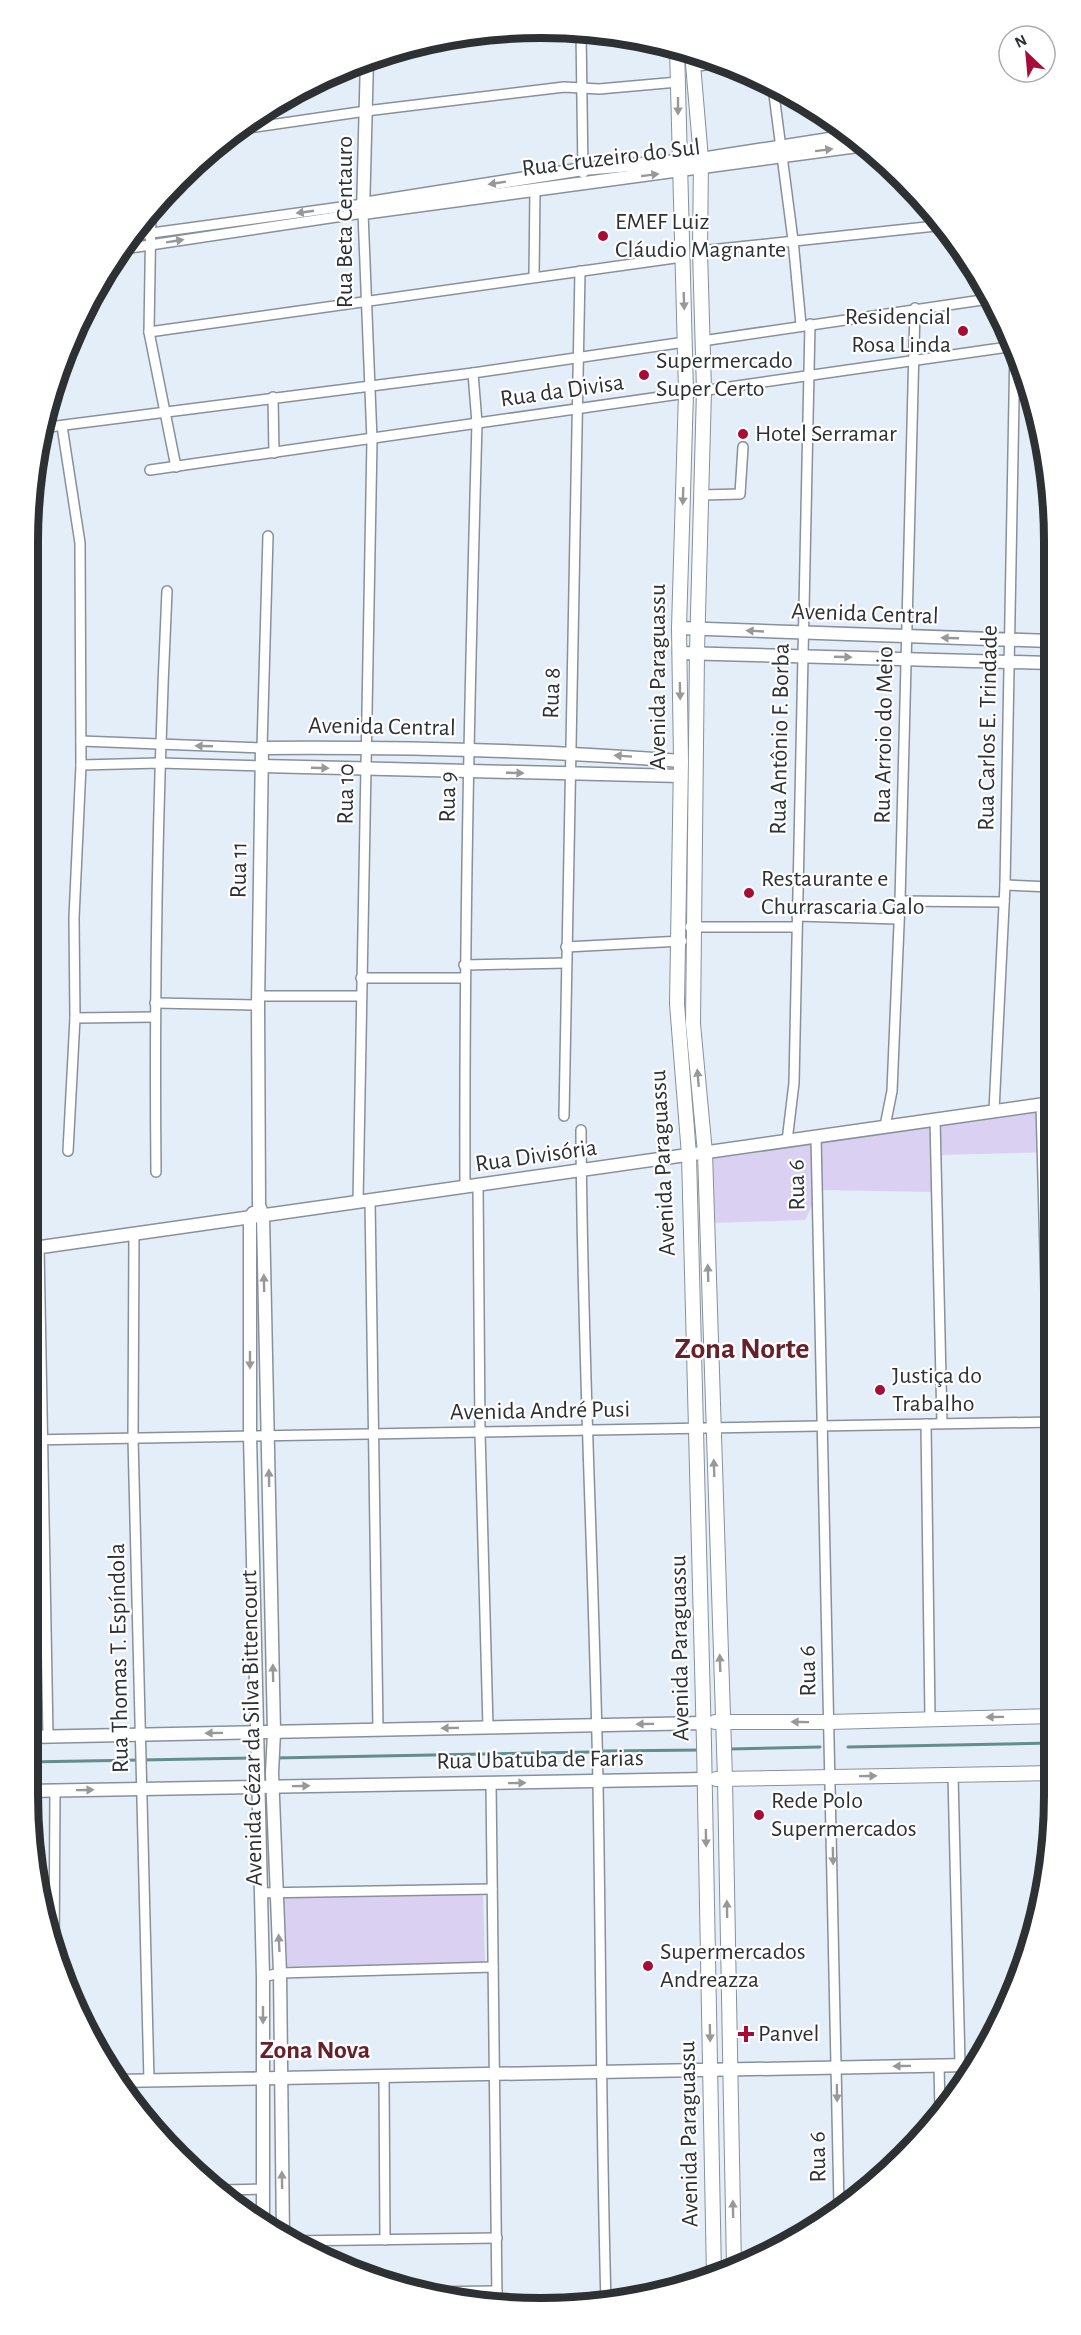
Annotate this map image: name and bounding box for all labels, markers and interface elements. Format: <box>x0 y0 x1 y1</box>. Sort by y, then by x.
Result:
north arrow <box>997 24 1057 84</box>
text: N <box>1012 32 1029 51</box>
one-way arrow <box>673 97 683 116</box>
street label: Rua Cruzeiro do Sul <box>520 135 702 181</box>
street label: Rua Beta Centauro <box>333 136 357 308</box>
one-way arrow <box>814 145 833 155</box>
one-way arrow <box>641 170 660 179</box>
one-way arrow <box>487 179 506 188</box>
one-way arrow <box>296 207 315 216</box>
place label: EMEF Luiz Cláudio Magnante <box>615 210 786 262</box>
marker: EMEF Luiz Cláudio Magnante <box>596 229 610 243</box>
one-way arrow <box>166 237 185 246</box>
one-way arrow <box>679 292 688 311</box>
place label: Residencial Rosa Linda <box>845 305 951 357</box>
marker: Residencial Rosa Linda <box>956 324 970 338</box>
place label: Supermercado Super Certo <box>656 349 793 401</box>
marker: Supermercado Super Certo <box>637 368 651 382</box>
street label: Rua da Divisa <box>499 370 625 412</box>
place label: Hotel Serramar <box>755 422 897 446</box>
marker: Hotel Serramar <box>736 427 750 441</box>
one-way arrow <box>678 487 688 506</box>
street label: Avenida Paraguassu <box>646 584 670 770</box>
street label: Avenida Central <box>791 599 939 629</box>
street label: Rua Carlos E. Trindade <box>974 625 1002 831</box>
one-way arrow <box>745 627 764 636</box>
one-way arrow <box>940 633 959 643</box>
street label: Rua Antônio F. Borba <box>766 643 794 835</box>
street label: Rua Arroio do Meio <box>870 646 898 824</box>
one-way arrow <box>833 652 852 662</box>
street label: Rua 8 <box>539 667 565 719</box>
one-way arrow <box>675 682 685 701</box>
street label: Avenida Central <box>308 714 456 740</box>
one-way arrow <box>195 741 214 750</box>
one-way arrow <box>613 752 632 761</box>
one-way arrow <box>311 763 330 772</box>
street label: Rua 10 <box>333 763 359 825</box>
one-way arrow <box>506 768 525 777</box>
street label: Rua 9 <box>436 771 460 823</box>
street label: Rua 11 <box>227 841 251 899</box>
place label: Restaurante e Churrascaria Galo <box>761 867 925 919</box>
marker: Restaurante e Churrascaria Galo <box>742 886 756 900</box>
street label: Avenida Paraguassu <box>646 1069 680 1257</box>
one-way arrow <box>693 1069 703 1088</box>
street label: Rua Divisória <box>474 1136 598 1176</box>
street label: Rua 6 <box>785 1159 809 1211</box>
one-way arrow <box>704 1263 713 1282</box>
one-way arrow <box>260 1274 269 1293</box>
district label: Zona Norte <box>675 1334 809 1364</box>
one-way arrow <box>245 1351 255 1370</box>
place label: Justiça do Trabalho <box>892 1364 982 1416</box>
marker: Justiça do Trabalho <box>873 1383 887 1397</box>
street label: Avenida André Pusi <box>450 1397 630 1425</box>
one-way arrow <box>710 1458 719 1477</box>
one-way arrow <box>264 1469 273 1488</box>
street label: Rua Thomas T. Espíndola <box>105 1543 133 1773</box>
street label: Avenida Paraguassu <box>666 1555 694 1741</box>
street label: Avenida Cézar da Silva Bittencourt <box>237 1569 267 1886</box>
street label: Rua 6 <box>796 1645 820 1697</box>
one-way arrow <box>715 1653 725 1672</box>
one-way arrow <box>268 1664 278 1683</box>
one-way arrow <box>986 1712 1005 1721</box>
one-way arrow <box>791 1717 810 1727</box>
one-way arrow <box>636 1719 655 1729</box>
one-way arrow <box>441 1723 460 1733</box>
one-way arrow <box>204 1728 223 1738</box>
street label: Rua Ubatuba de Farias <box>436 1746 644 1774</box>
one-way arrow <box>859 1771 878 1781</box>
one-way arrow <box>508 1778 527 1787</box>
one-way arrow <box>292 1782 311 1791</box>
one-way arrow <box>76 1786 95 1795</box>
place label: Rede Polo Supermercados <box>771 1789 917 1841</box>
marker: Rede Polo Supermercados <box>752 1808 766 1822</box>
one-way arrow <box>701 1828 711 1847</box>
one-way arrow <box>828 1847 837 1866</box>
one-way arrow <box>722 1900 732 1919</box>
one-way arrow <box>274 1934 283 1953</box>
place label: Supermercados Andreazza <box>660 1940 806 1992</box>
marker: Supermercados Andreazza <box>641 1959 655 1973</box>
one-way arrow <box>258 2005 268 2024</box>
place label: Panvel <box>758 2022 819 2046</box>
one-way arrow <box>705 2023 714 2042</box>
marker: Panvel <box>739 2027 753 2041</box>
district label: Zona Nova <box>260 2037 370 2063</box>
street label: Avenida Paraguassu <box>675 2041 703 2227</box>
one-way arrow <box>892 2061 911 2071</box>
one-way arrow <box>832 2084 841 2103</box>
street label: Rua 6 <box>806 2131 830 2183</box>
one-way arrow <box>277 2171 287 2190</box>
one-way arrow <box>728 2200 738 2219</box>

